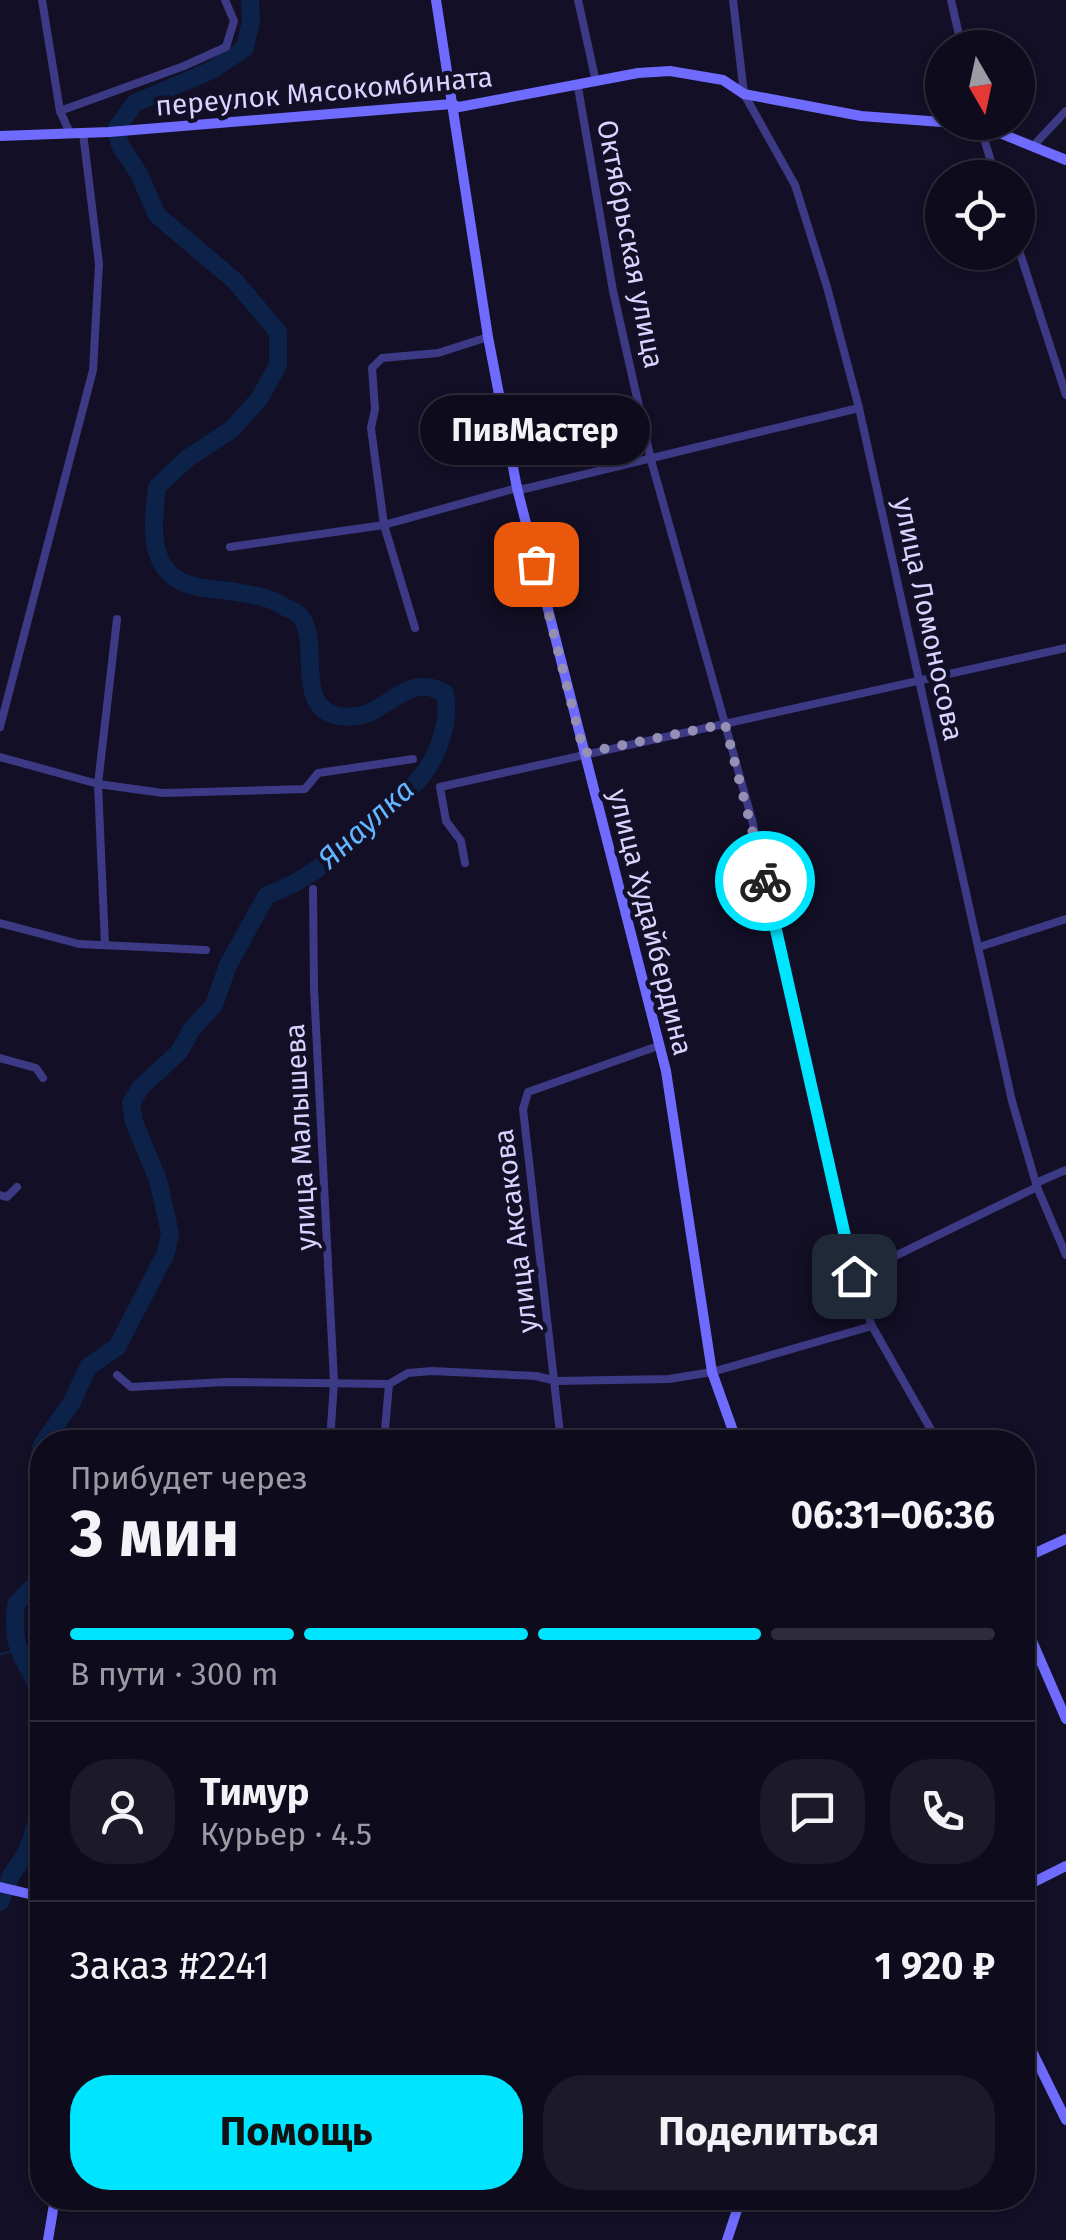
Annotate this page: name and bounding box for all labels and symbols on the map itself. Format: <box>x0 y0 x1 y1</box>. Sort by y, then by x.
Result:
north arrow <box>925 30 1035 140</box>
street label: переулок Мясокомбината <box>154 60 494 123</box>
street label: Октябрьская улица <box>590 117 671 371</box>
callout: ПивМастер <box>421 394 651 464</box>
street label: улица Ломоносова <box>887 494 970 744</box>
pin <box>494 522 579 607</box>
water label: Янаулка <box>310 772 421 877</box>
street label: улица Худайбердина <box>601 785 700 1059</box>
courier <box>715 831 815 931</box>
street label: улица Малышева <box>278 1023 323 1251</box>
street label: улица Аксакова <box>487 1127 544 1335</box>
pin <box>812 1234 897 1319</box>

